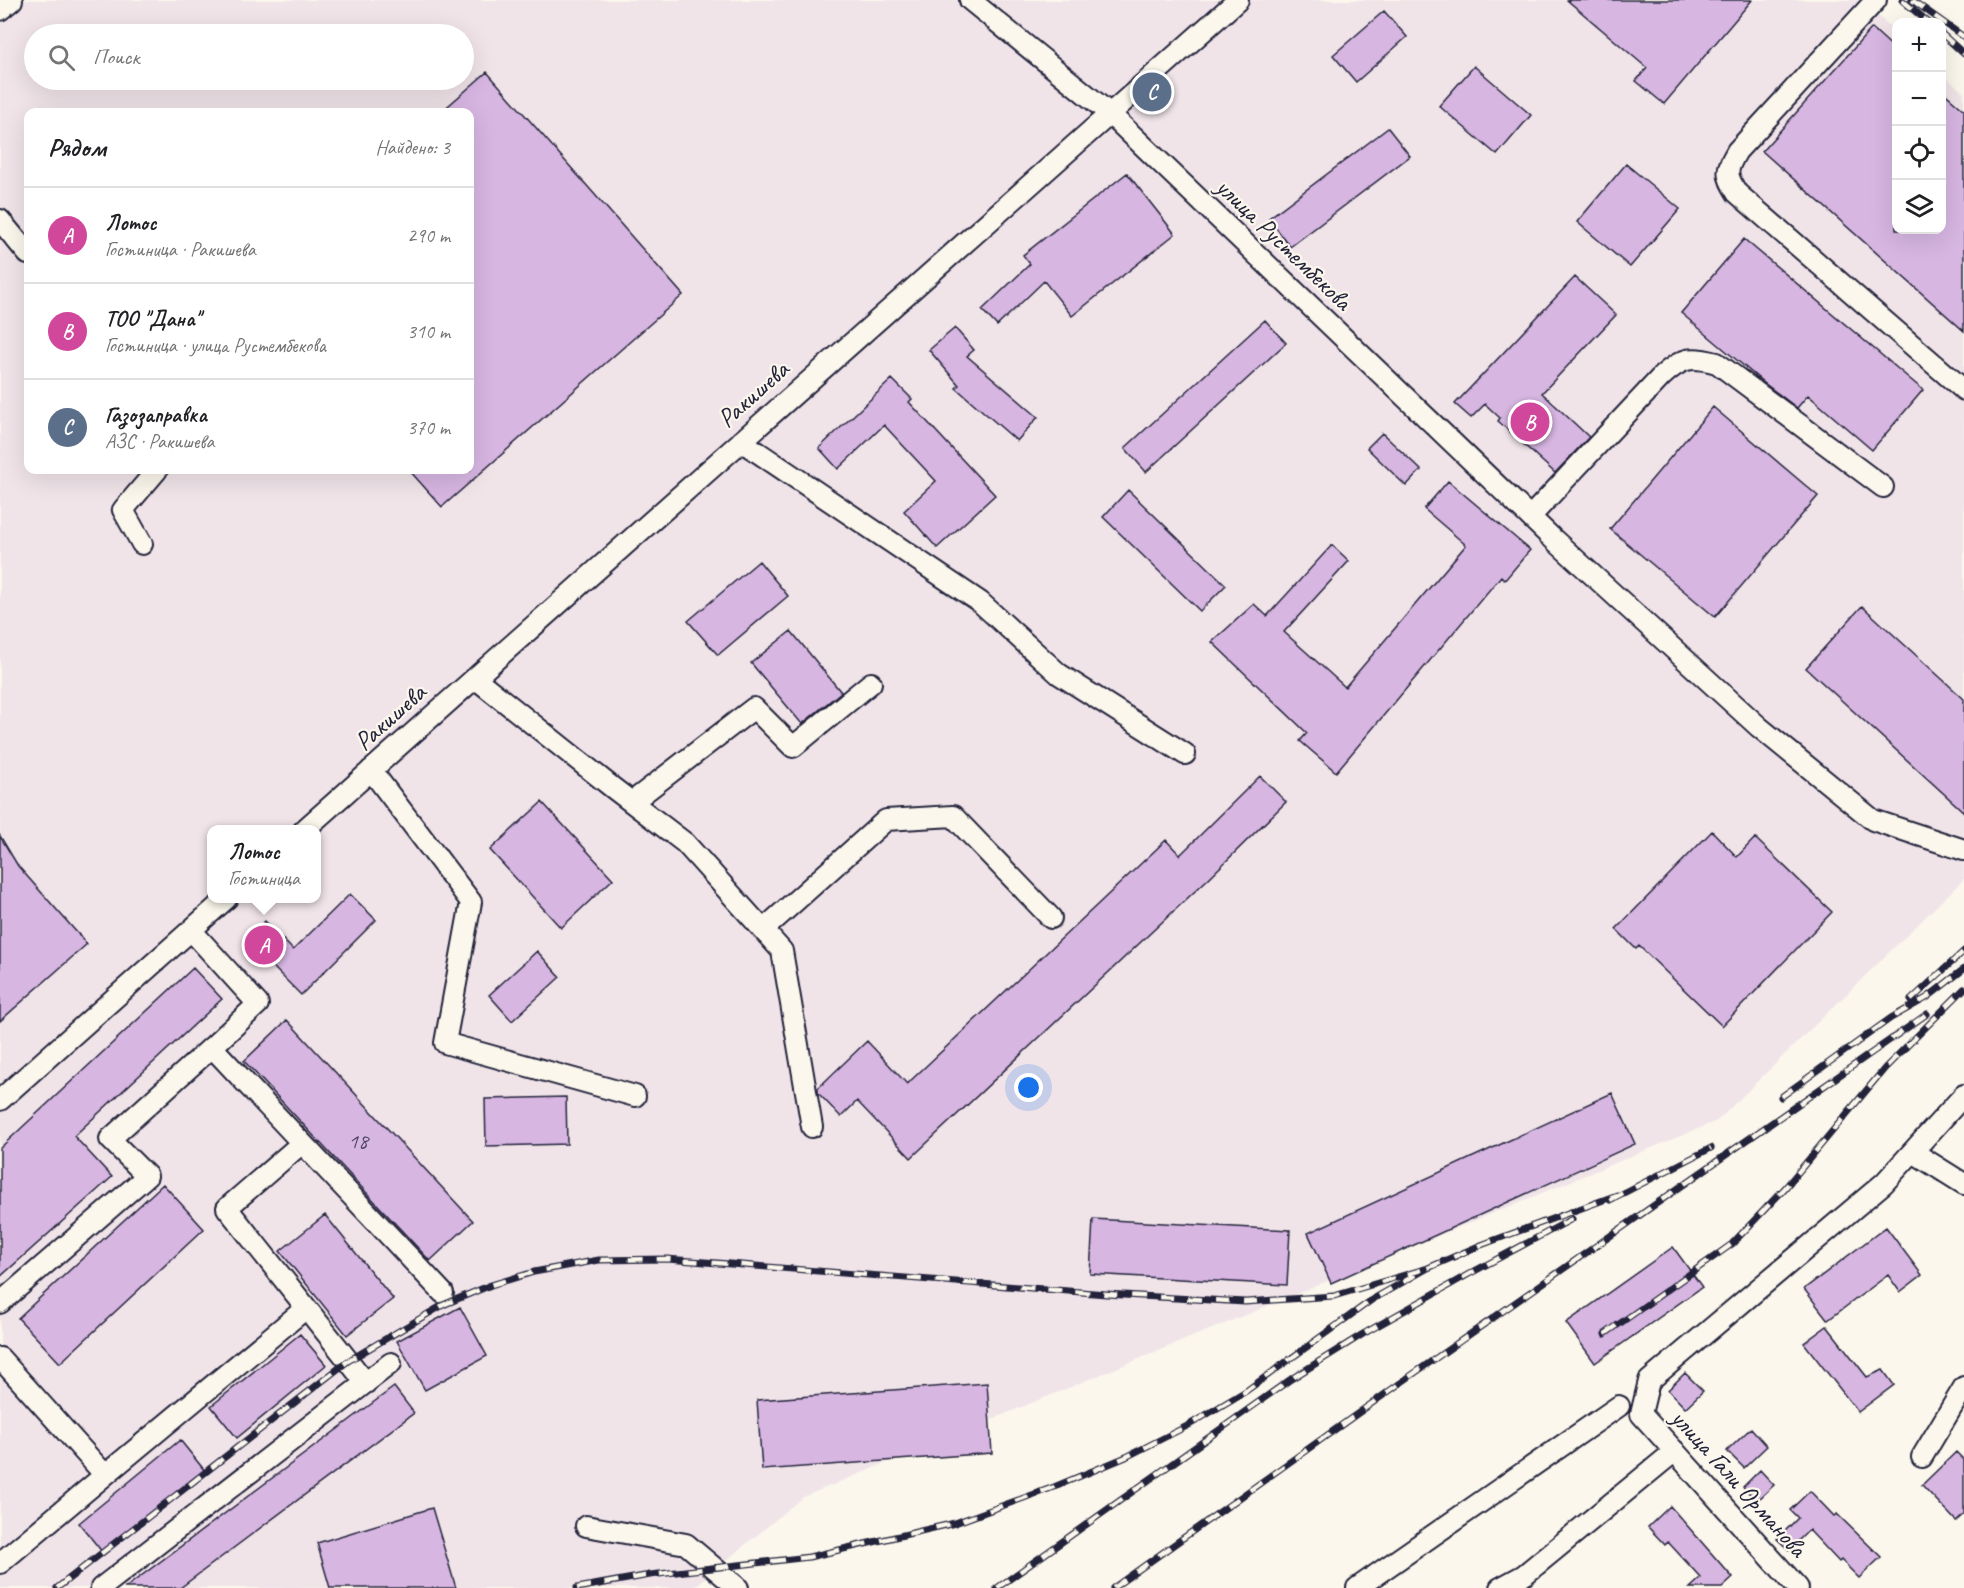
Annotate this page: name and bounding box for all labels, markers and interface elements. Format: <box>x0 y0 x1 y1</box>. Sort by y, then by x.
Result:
map controls <box>1892 18 1946 234</box>
button: + <box>1892 18 1946 72</box>
search box <box>24 24 474 90</box>
icon: search <box>45 41 78 74</box>
text: Поиск <box>93 43 139 71</box>
pin: C <box>1132 70 1172 115</box>
button: − <box>1892 72 1946 126</box>
button: locate <box>1892 126 1946 180</box>
text: Рядом <box>48 131 106 164</box>
text: Найдено: 3 <box>375 135 450 160</box>
street label: улица Рустембекова <box>1208 169 1360 318</box>
button: layers <box>1892 180 1946 234</box>
text: Лотос <box>105 209 156 237</box>
text: A <box>62 223 73 248</box>
text: 290 m <box>407 223 450 248</box>
text: Гостиница · Ракишева <box>105 237 255 262</box>
text: ТОО "Дана" <box>105 305 200 333</box>
text: B <box>62 319 73 344</box>
text: 310 m <box>407 319 450 344</box>
text: Гостиница · улица Рустембекова <box>105 333 326 358</box>
street label: Ракишева <box>710 352 797 435</box>
pin: B <box>1510 400 1550 444</box>
text: Газозаправка <box>105 401 207 429</box>
text: C <box>63 415 72 440</box>
text: 370 m <box>407 415 450 440</box>
text: АЗС · Ракишева <box>105 429 214 454</box>
street label: Ракишева <box>347 675 434 758</box>
popup <box>207 825 321 903</box>
text: Лотос <box>228 838 280 866</box>
text: Гостиница <box>228 866 300 891</box>
pin: A <box>244 922 284 968</box>
your location <box>1014 1073 1043 1102</box>
house number: 18 <box>348 1127 370 1155</box>
street label: улица Гали Орманова <box>1663 1401 1815 1565</box>

